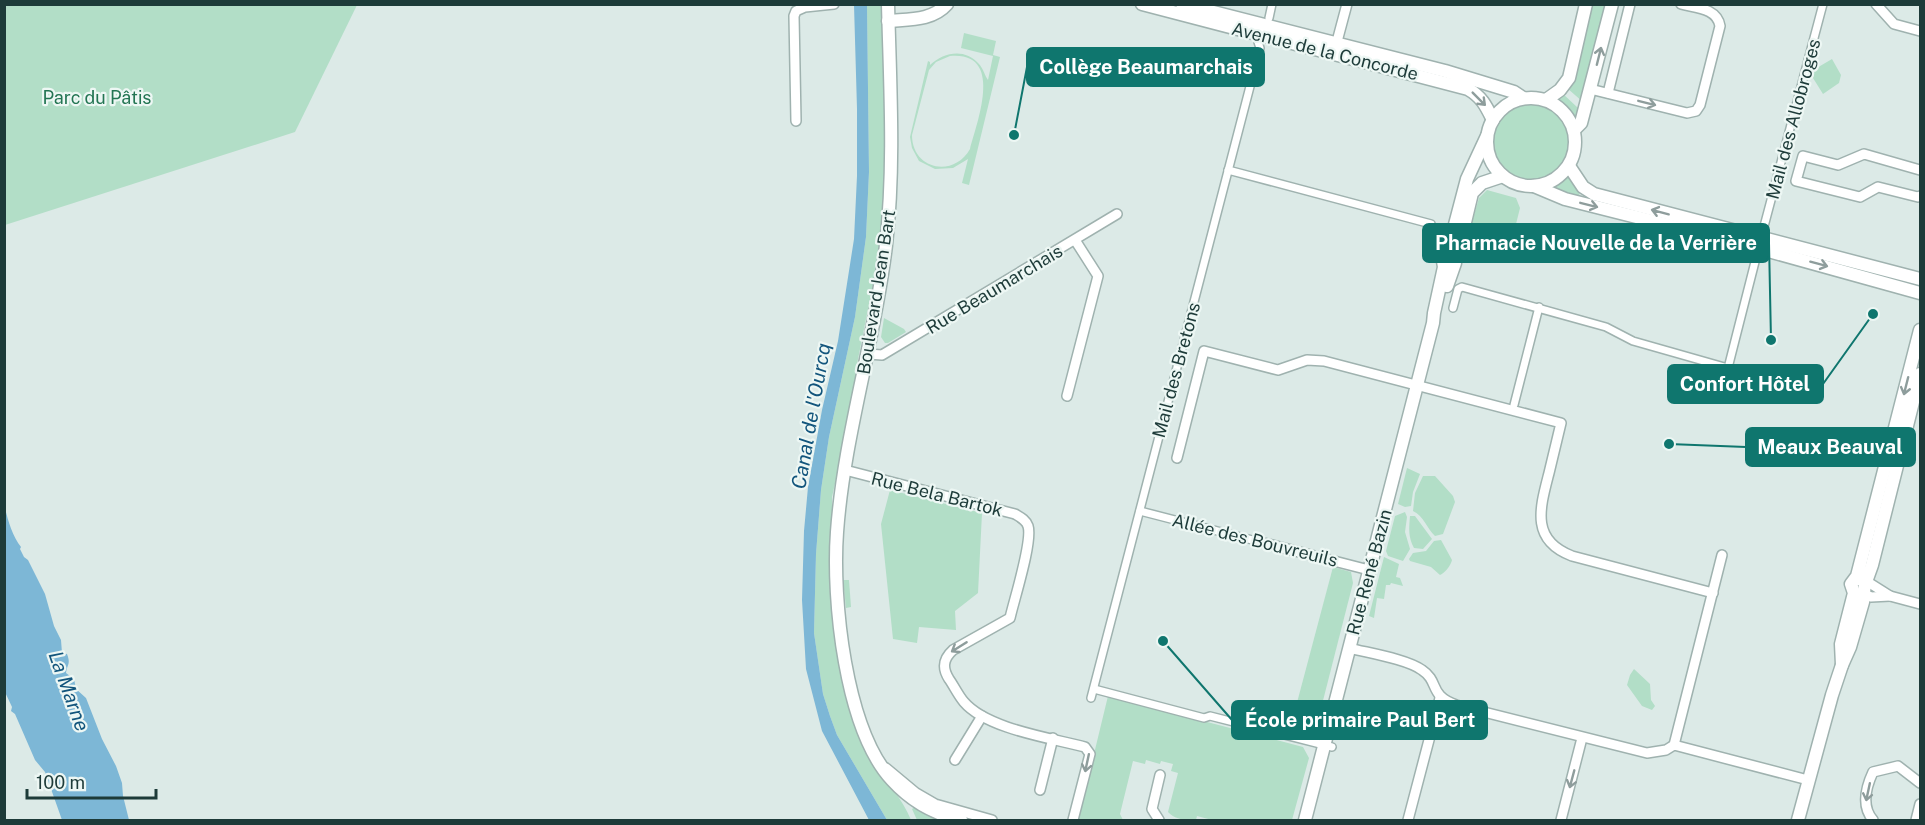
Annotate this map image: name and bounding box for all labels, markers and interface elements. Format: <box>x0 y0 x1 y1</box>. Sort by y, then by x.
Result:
street label: Avenue de la Concorde <box>1230 18 1420 84</box>
street label: Mail des Allobroges <box>1761 36 1825 202</box>
one-way arrow <box>1593 47 1605 66</box>
callout: Collège Beaumarchais <box>1027 48 1264 86</box>
text: Collège Beaumarchais <box>1039 55 1253 79</box>
park label: Parc du Pâtis <box>43 87 151 108</box>
one-way arrow <box>1471 91 1486 106</box>
one-way arrow <box>1637 98 1656 109</box>
one-way arrow <box>1579 200 1598 212</box>
one-way arrow <box>1651 206 1670 218</box>
street label: Boulevard Jean Bart <box>853 208 899 376</box>
callout: Pharmacie Nouvelle de la Verrière <box>1423 224 1769 262</box>
text: Pharmacie Nouvelle de la Verrière <box>1435 231 1757 255</box>
street label: Rue Beaumarchais <box>922 240 1066 338</box>
one-way arrow <box>1809 259 1828 271</box>
street label: Mail des Bretons <box>1148 300 1204 440</box>
water label: Canal de l'Ourcq <box>786 341 836 491</box>
callout: Confort Hôtel <box>1668 365 1823 403</box>
text: Confort Hôtel <box>1680 372 1810 396</box>
one-way arrow <box>1899 377 1911 396</box>
callout: Meaux Beauval <box>1746 428 1915 466</box>
text: Meaux Beauval <box>1757 435 1903 459</box>
street label: Rue Bela Bartok <box>869 468 1005 520</box>
street label: Rue René Bazin <box>1342 507 1396 637</box>
street label: Allée des Bouvreuils <box>1170 509 1340 571</box>
one-way arrow <box>951 642 968 654</box>
water label: La Marne <box>43 648 95 734</box>
callout: École primaire Paul Bert <box>1232 701 1487 739</box>
text: École primaire Paul Bert <box>1245 707 1475 732</box>
one-way arrow <box>1081 753 1093 772</box>
scale bar <box>27 762 156 800</box>
one-way arrow <box>1565 769 1577 788</box>
text: 100 m <box>36 772 85 793</box>
one-way arrow <box>1861 782 1873 801</box>

